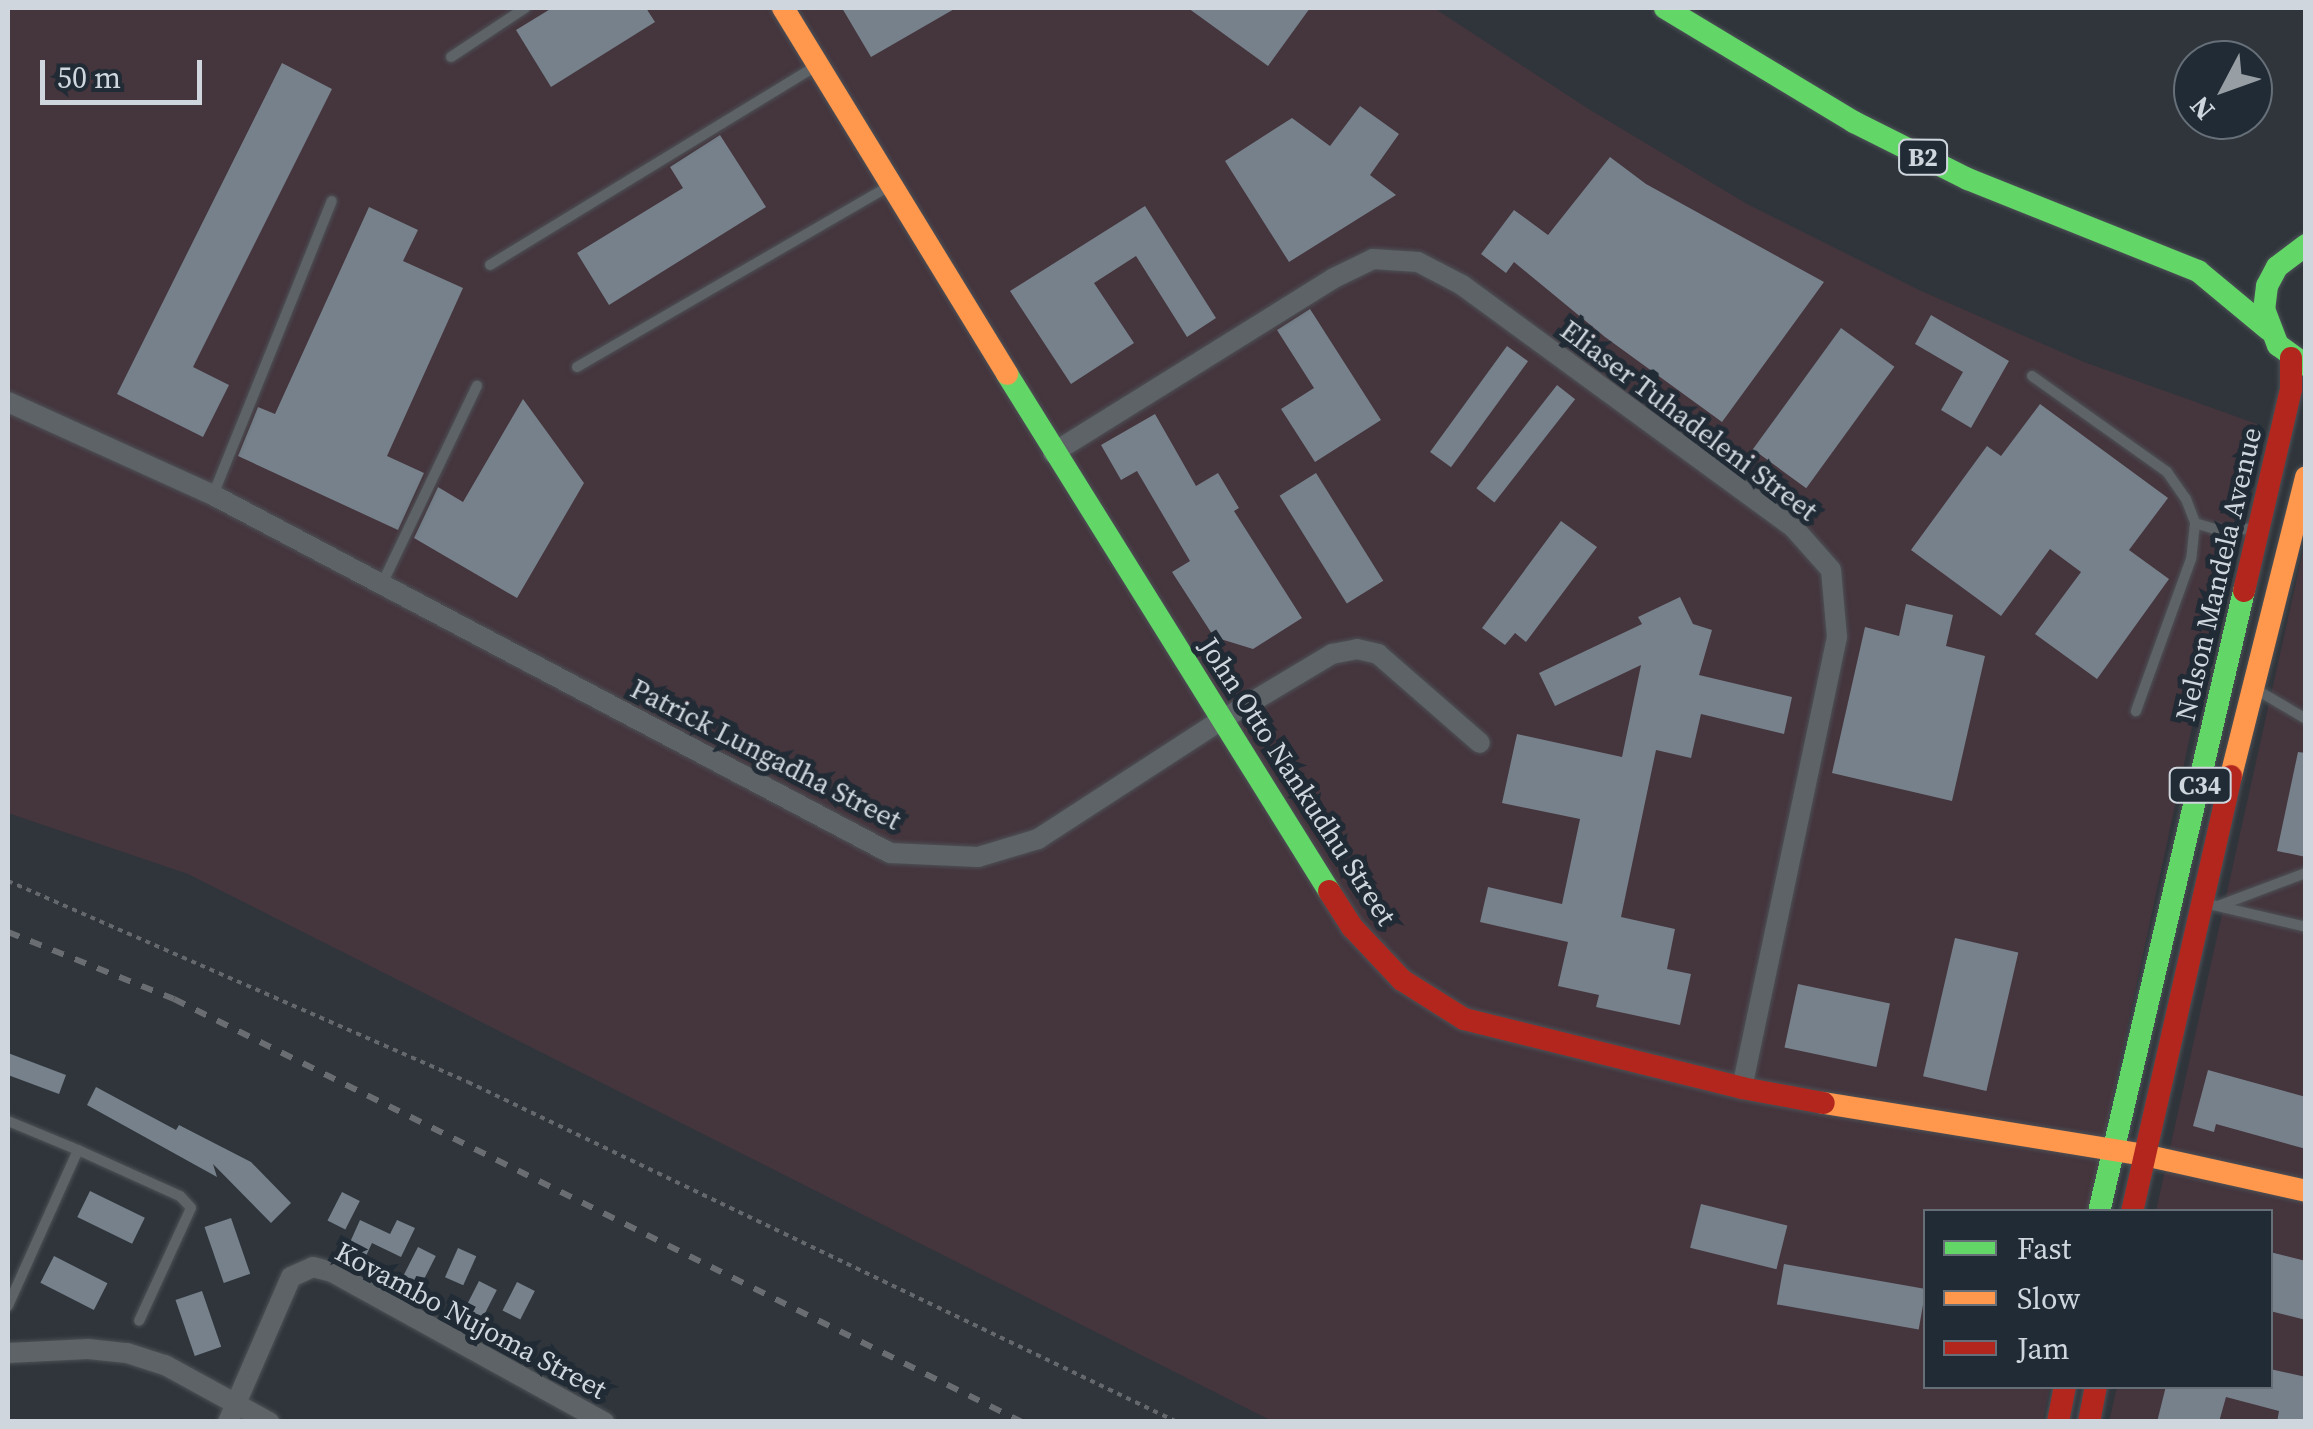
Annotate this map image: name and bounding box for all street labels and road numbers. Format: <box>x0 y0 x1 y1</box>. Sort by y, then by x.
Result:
road number: B2 <box>1898 137 1948 177</box>
street label: Eliaser Tuhadeleni Street <box>1554 312 1824 528</box>
street label: Nelson Mandela Avenue <box>2168 424 2268 724</box>
street label: John Otto Nankudhu Street <box>1192 631 1404 931</box>
street label: Patrick Lungadha Street <box>625 671 907 837</box>
road number: C34 <box>2168 765 2232 805</box>
street label: Kovambo Nujoma Street <box>330 1234 612 1406</box>

